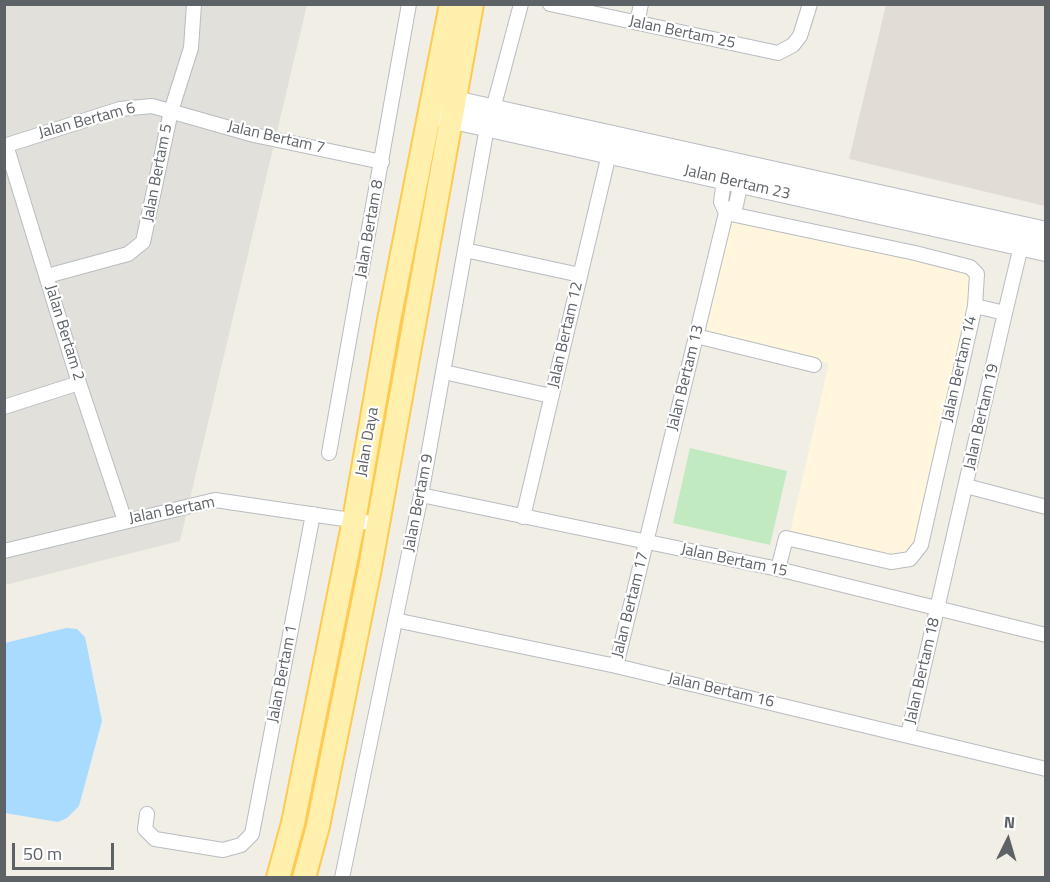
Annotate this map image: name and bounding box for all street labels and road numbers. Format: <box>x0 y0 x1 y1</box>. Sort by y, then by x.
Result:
street label: Jalan Bertam 25 <box>627 12 737 54</box>
street label: Jalan Bertam 6 <box>36 99 138 143</box>
street label: Jalan Bertam 7 <box>225 117 327 159</box>
street label: Jalan Bertam 5 <box>139 122 177 224</box>
street label: Jalan Bertam 23 <box>682 161 792 205</box>
street label: Jalan Bertam 8 <box>352 178 388 280</box>
street label: Jalan Bertam 12 <box>544 280 588 390</box>
street label: Jalan Bertam 2 <box>40 283 88 383</box>
street label: Jalan Bertam 14 <box>938 314 982 424</box>
street label: Jalan Bertam 13 <box>664 323 708 433</box>
street label: Jalan Bertam 19 <box>960 362 1004 472</box>
street label: Jalan Daya <box>352 406 384 478</box>
street label: Jalan Bertam 9 <box>400 452 438 554</box>
street label: Jalan Bertam <box>127 493 217 529</box>
street label: Jalan Bertam 15 <box>679 540 789 582</box>
street label: Jalan Bertam 17 <box>609 550 653 660</box>
street label: Jalan Bertam 18 <box>901 616 945 726</box>
street label: Jalan Bertam 1 <box>264 623 302 725</box>
street label: Jalan Bertam 16 <box>666 669 776 713</box>

